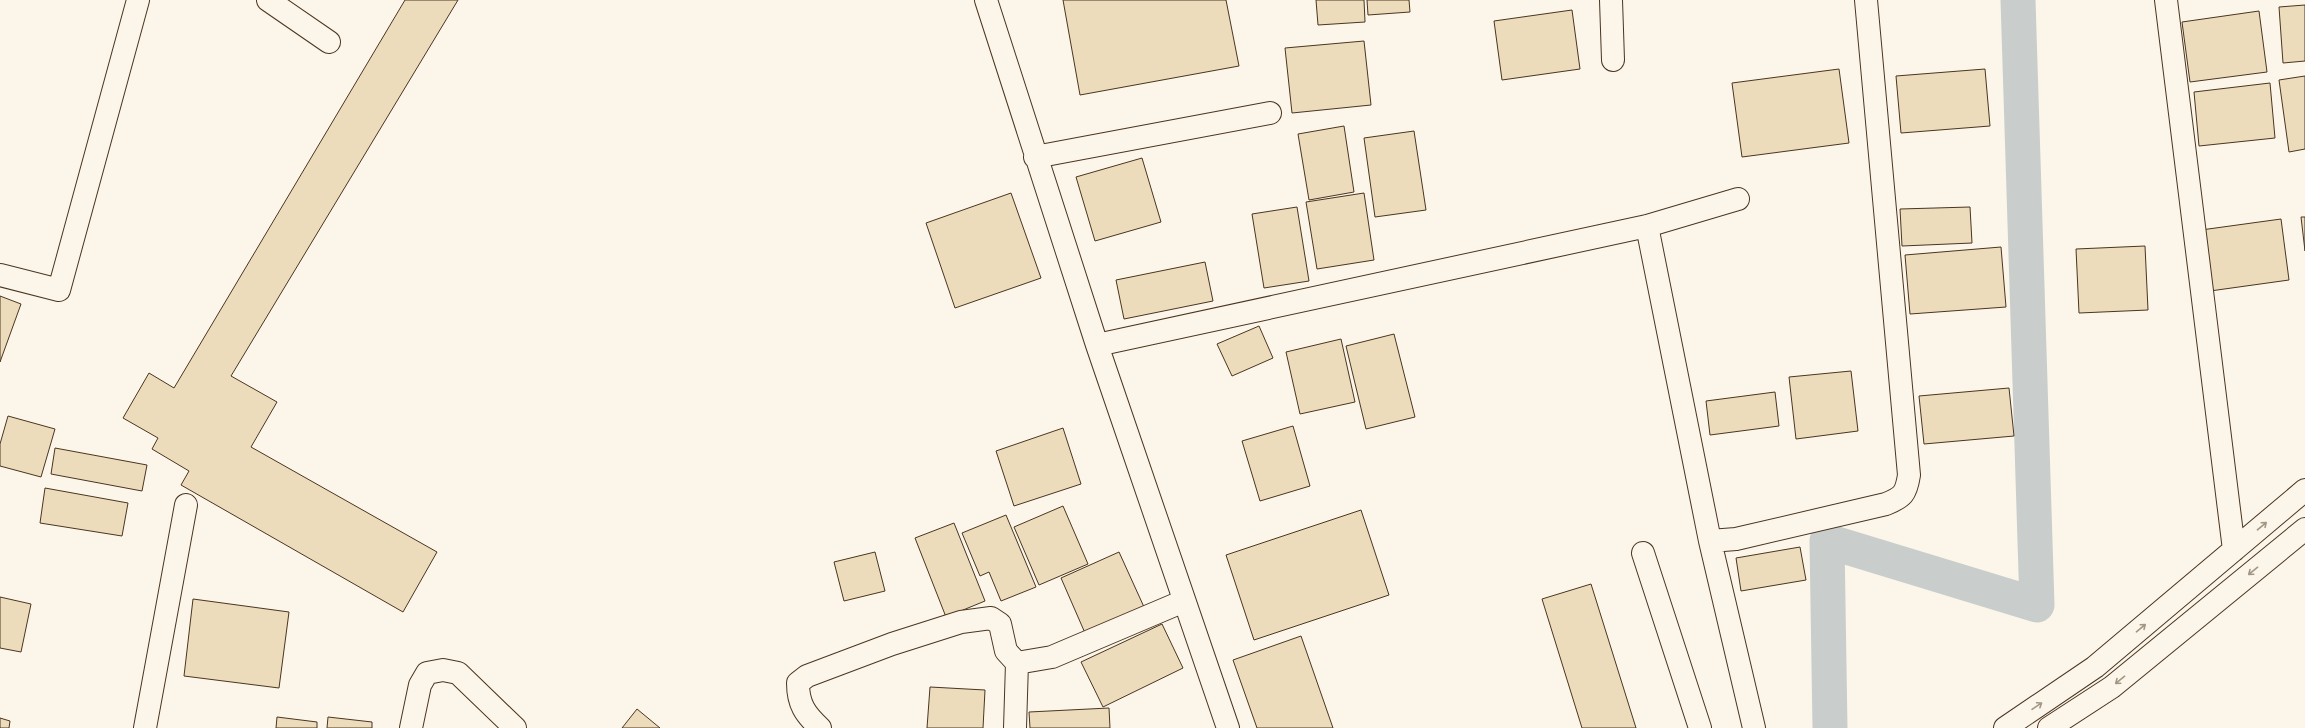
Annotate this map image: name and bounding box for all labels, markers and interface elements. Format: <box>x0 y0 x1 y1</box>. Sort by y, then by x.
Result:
one-way arrow <box>2257 522 2267 531</box>
one-way arrow <box>2247 567 2258 575</box>
one-way arrow <box>2136 624 2147 633</box>
one-way arrow <box>2115 676 2125 685</box>
one-way arrow <box>2032 702 2043 710</box>

